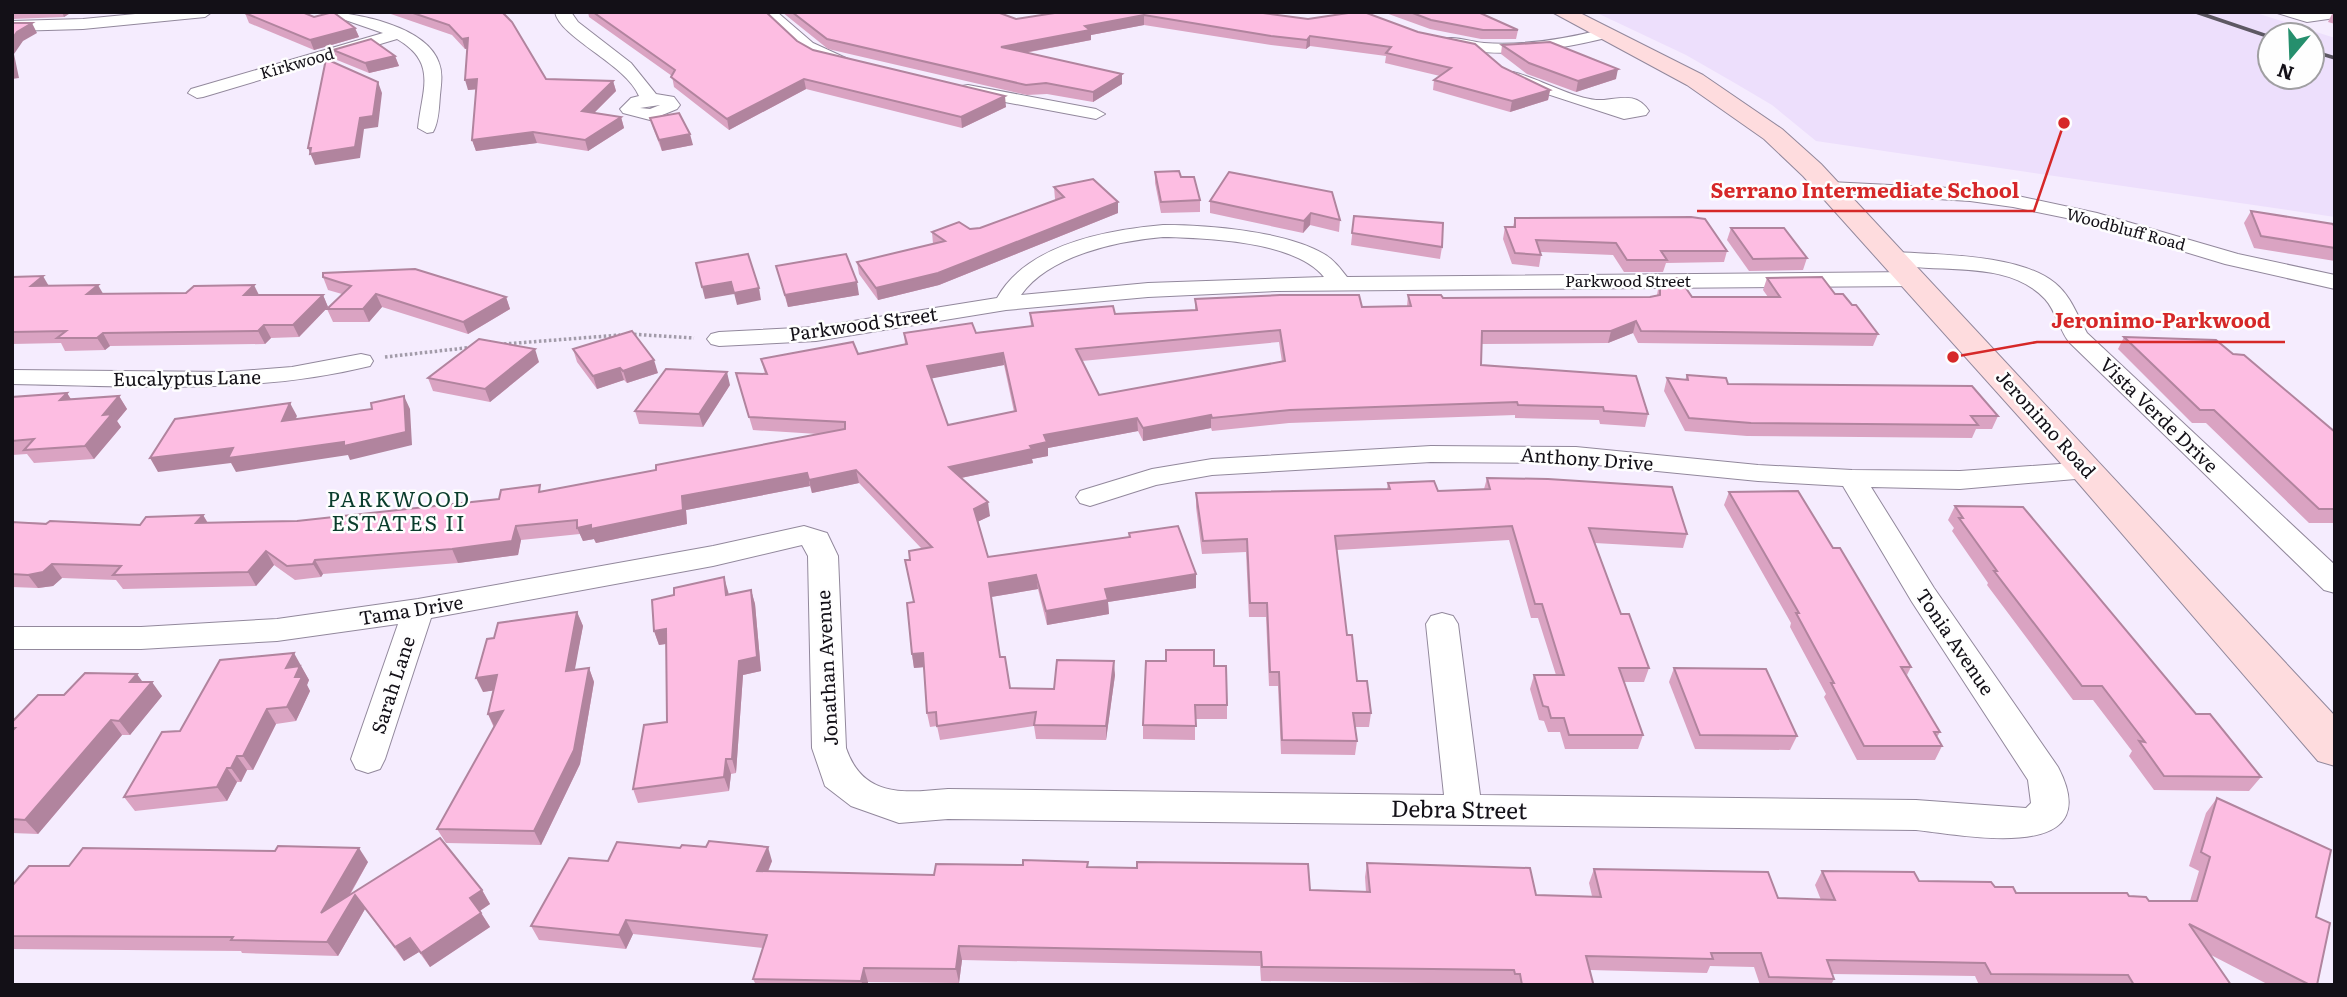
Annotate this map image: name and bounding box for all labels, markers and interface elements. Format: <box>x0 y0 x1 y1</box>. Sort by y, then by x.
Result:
north arrow <box>2256 21 2326 91</box>
street label: Kirkwood <box>257 40 337 84</box>
text: N <box>2273 57 2297 89</box>
callout: Serrano Intermediate School <box>1697 169 2034 211</box>
text: Serrano Intermediate School <box>1711 173 2020 204</box>
street label: Woodbluff Road <box>2064 201 2189 256</box>
street label: Parkwood Street <box>1565 268 1691 292</box>
street label: Parkwood Street <box>787 299 939 347</box>
callout: Jeronimo-Parkwood <box>2037 300 2285 342</box>
text: Jeronimo-Parkwood <box>2051 303 2271 334</box>
street label: Vista Verde Drive <box>2094 350 2225 478</box>
street label: Eucalyptus Lane <box>113 362 261 392</box>
street label: Jeronimo Road <box>1990 363 2103 484</box>
street label: Anthony Drive <box>1520 439 1654 477</box>
district label: PARKWOOD ESTATES II <box>327 482 471 537</box>
street label: Tonia Avenue <box>1910 583 2002 700</box>
street label: Tama Drive <box>357 587 465 631</box>
street label: Jonathan Avenue <box>808 589 844 747</box>
street label: Sarah Lane <box>363 632 421 737</box>
street label: Debra Street <box>1391 790 1528 826</box>

